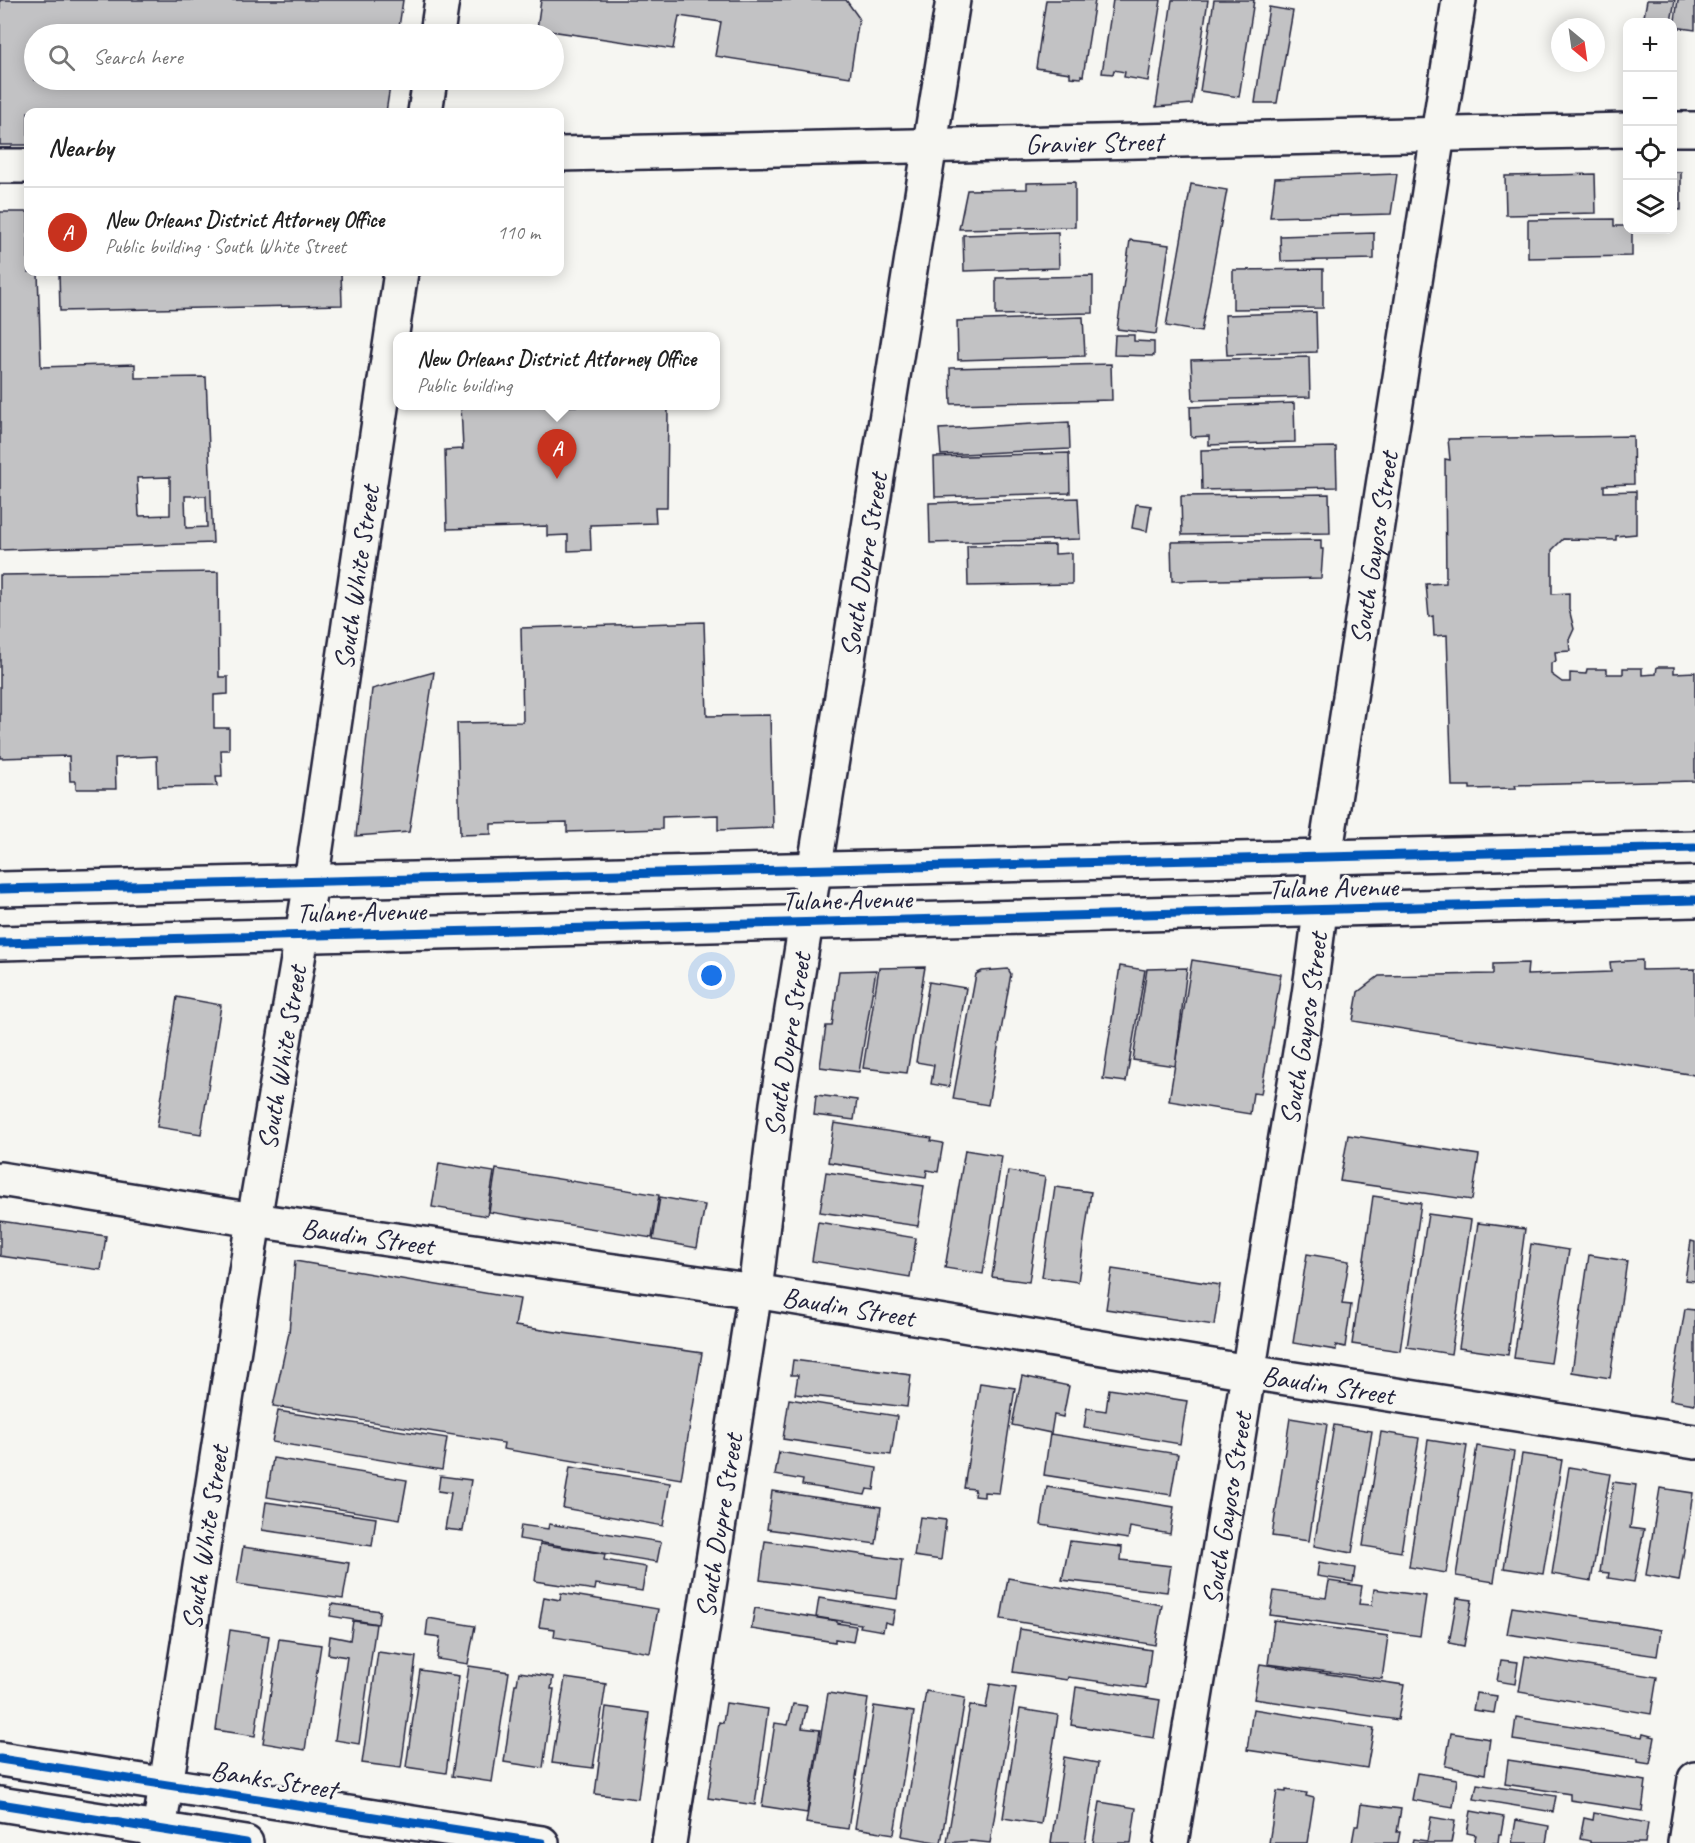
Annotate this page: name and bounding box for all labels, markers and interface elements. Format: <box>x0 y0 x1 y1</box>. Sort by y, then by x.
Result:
north arrow <box>1551 18 1605 72</box>
map controls <box>1623 18 1677 234</box>
button: + <box>1623 18 1677 72</box>
search box <box>24 24 564 90</box>
icon: search <box>45 41 78 74</box>
text: Search here <box>93 43 183 71</box>
button: − <box>1623 72 1677 126</box>
street label: Gravier Street <box>1025 123 1167 162</box>
button: locate <box>1623 126 1677 180</box>
text: Nearby <box>48 131 113 164</box>
button: layers <box>1623 180 1677 234</box>
text: New Orleans District Attorney Office <box>105 206 384 234</box>
text: A <box>62 220 73 245</box>
text: 110 m <box>497 220 540 245</box>
text: Public building · South White Street <box>105 234 346 259</box>
popup <box>393 332 720 410</box>
text: New Orleans District Attorney Office <box>417 345 696 373</box>
text: Public building <box>417 373 512 398</box>
pin: A <box>538 430 576 479</box>
street label: South Gayoso Street <box>1342 447 1407 646</box>
street label: South Dupre Street <box>832 468 896 659</box>
street label: South White Street <box>326 481 388 672</box>
street label: Tulane Avenue <box>1268 869 1400 906</box>
street label: Tulane Avenue <box>782 881 914 918</box>
street label: Tulane Avenue <box>296 893 428 930</box>
street label: South Gayoso Street <box>1271 928 1336 1127</box>
street label: South Dupre Street <box>756 948 819 1139</box>
street label: South White Street <box>249 961 315 1152</box>
your location <box>697 961 726 990</box>
street label: Baudin Street <box>299 1210 439 1264</box>
street label: Baudin Street <box>780 1279 920 1335</box>
street label: Baudin Street <box>1259 1357 1399 1413</box>
street label: South Gayoso Street <box>1194 1407 1260 1607</box>
street label: South Dupre Street <box>687 1429 751 1620</box>
street label: South White Street <box>173 1441 237 1632</box>
street label: Banks Street <box>209 1752 343 1807</box>

